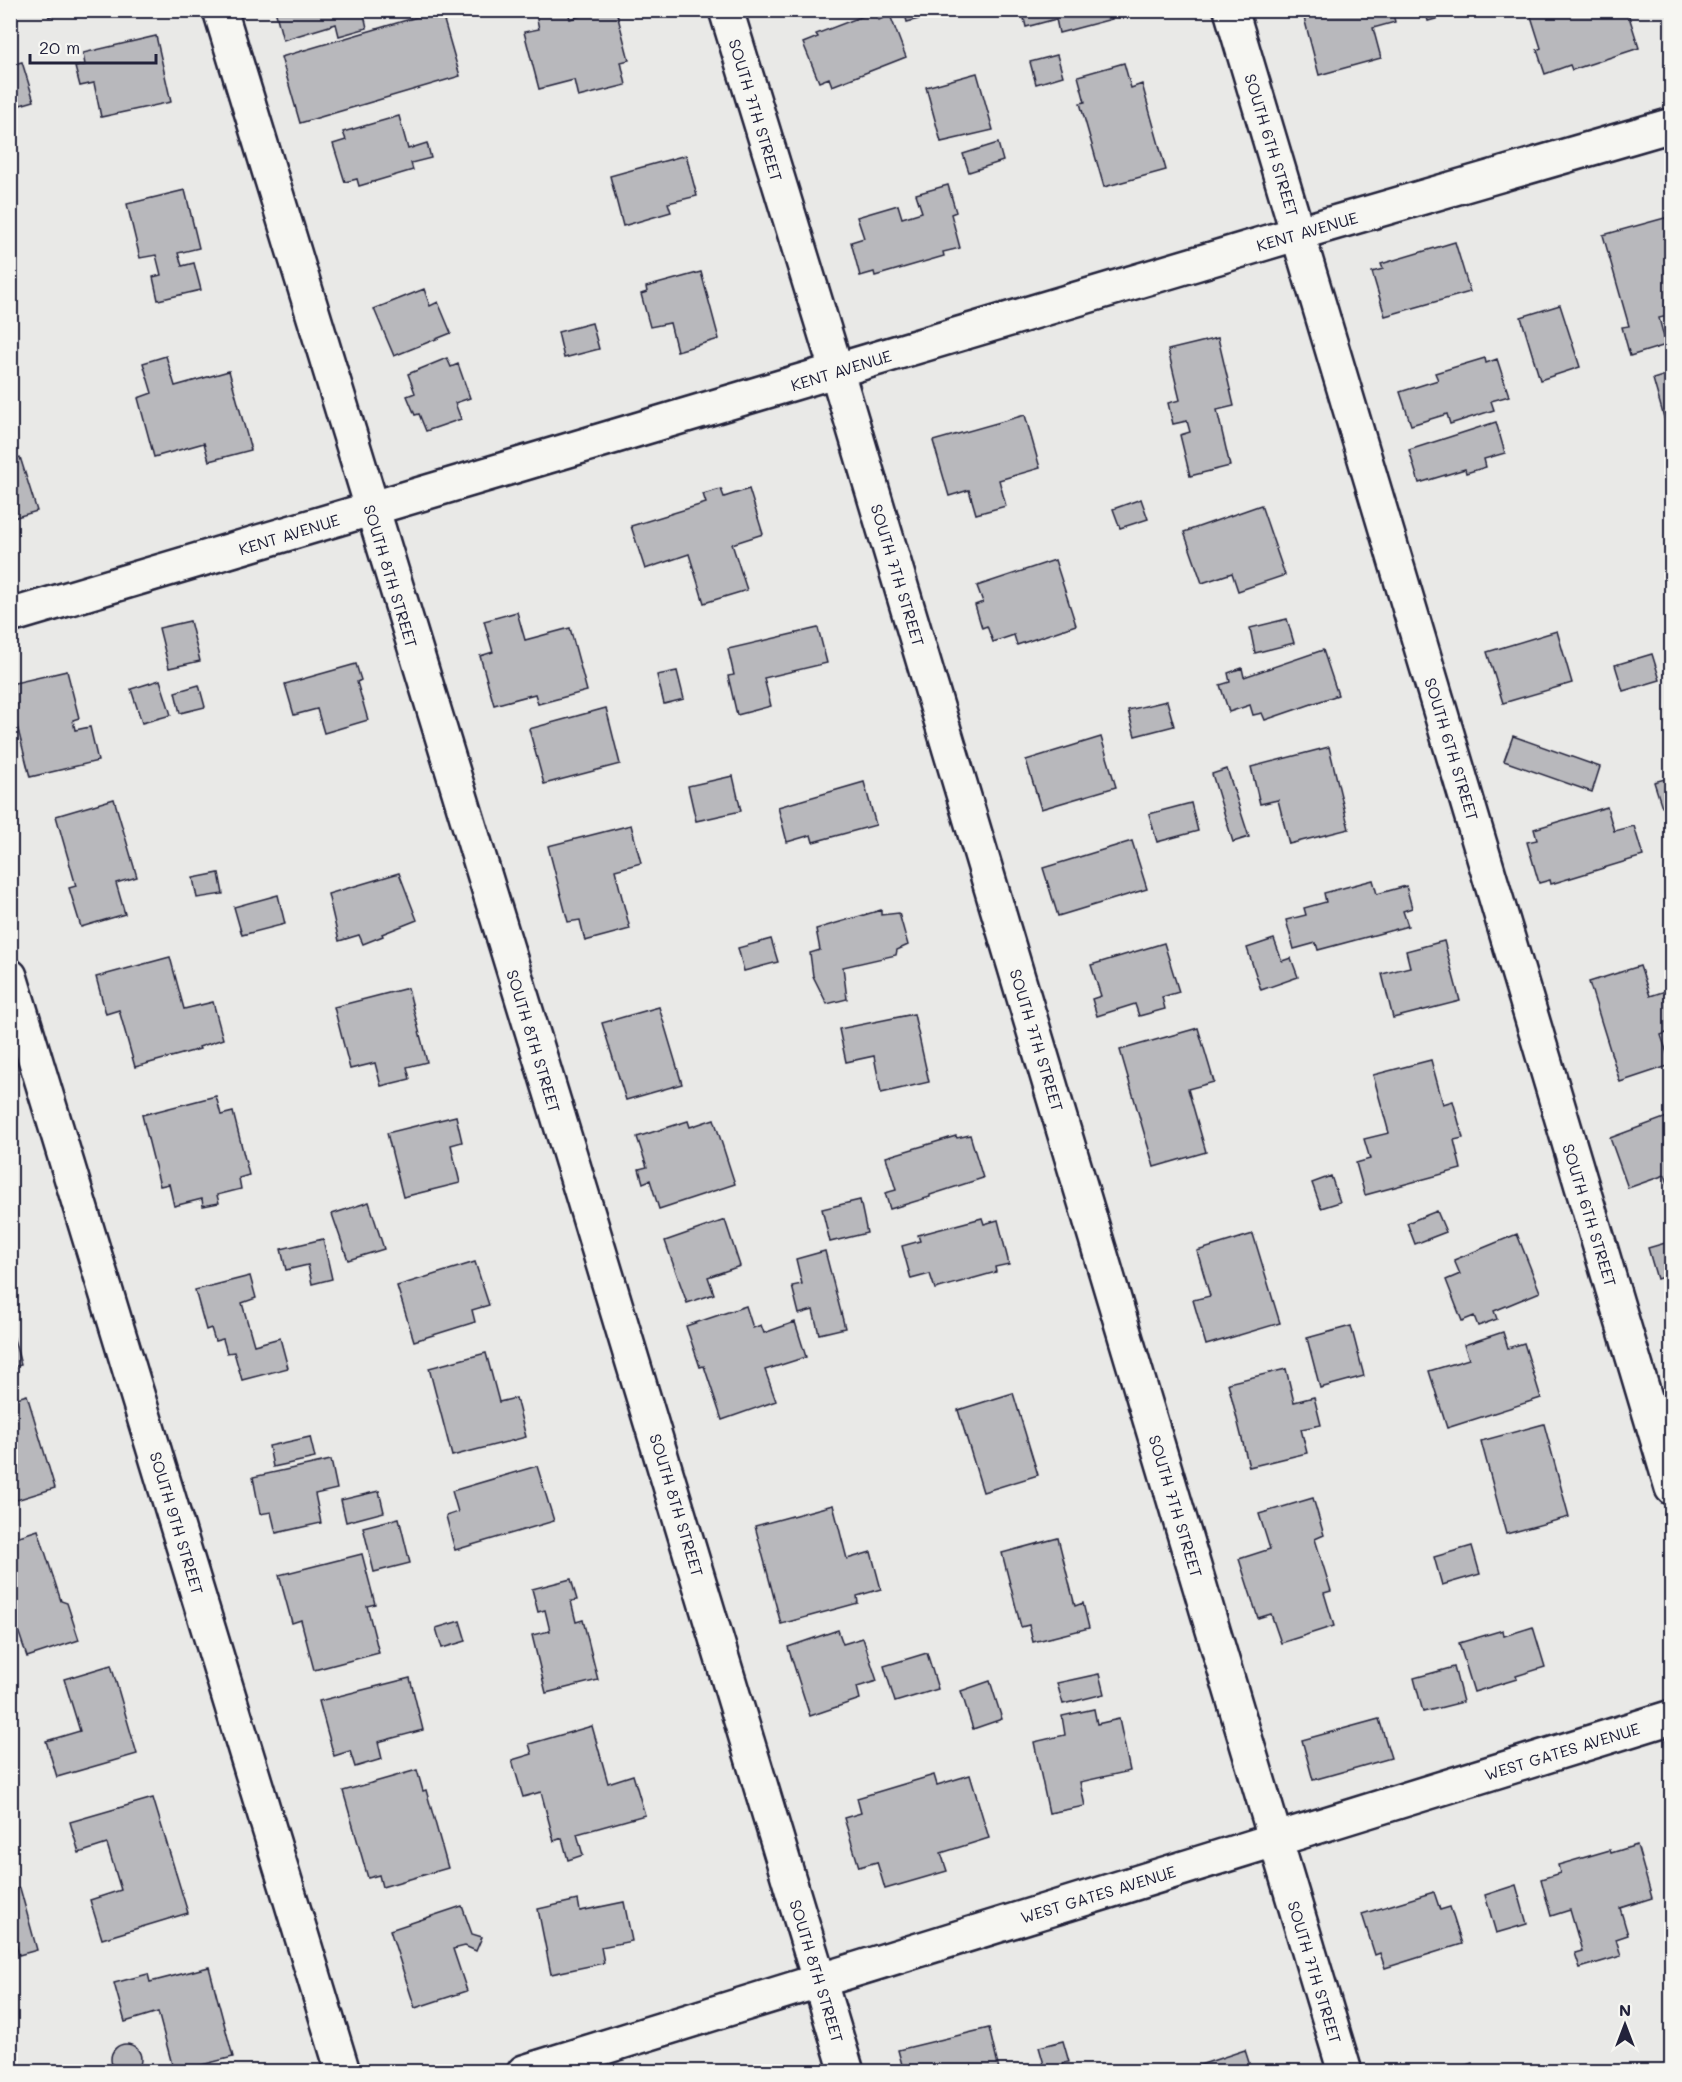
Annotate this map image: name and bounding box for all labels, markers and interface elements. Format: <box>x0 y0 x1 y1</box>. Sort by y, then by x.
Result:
scale bar <box>30 27 156 65</box>
text: 20 m <box>39 35 80 59</box>
street label: SOUTH 7TH STREET <box>724 36 788 184</box>
street label: SOUTH 6TH STREET <box>1240 71 1304 219</box>
street label: KENT AVENUE <box>1254 207 1360 255</box>
street label: KENT AVENUE <box>788 345 894 395</box>
street label: SOUTH 7TH STREET <box>866 501 930 649</box>
street label: SOUTH 8TH STREET <box>359 502 423 650</box>
street label: KENT AVENUE <box>236 509 342 559</box>
street label: SOUTH 6TH STREET <box>1420 675 1484 823</box>
street label: SOUTH 7TH STREET <box>1005 966 1069 1114</box>
street label: SOUTH 8TH STREET <box>502 967 566 1115</box>
street label: SOUTH 6TH STREET <box>1558 1141 1622 1289</box>
street label: SOUTH 8TH STREET <box>645 1431 709 1579</box>
street label: SOUTH 7TH STREET <box>1144 1432 1208 1580</box>
street label: SOUTH 9TH STREET <box>145 1449 209 1597</box>
street label: WEST GATES AVENUE <box>1482 1717 1642 1785</box>
street label: WEST GATES AVENUE <box>1018 1860 1178 1928</box>
street label: SOUTH 8TH STREET <box>785 1897 849 2045</box>
street label: SOUTH 7TH STREET <box>1283 1898 1347 2046</box>
north arrow <box>1595 1995 1655 2055</box>
text: N <box>1619 1999 1631 2020</box>

